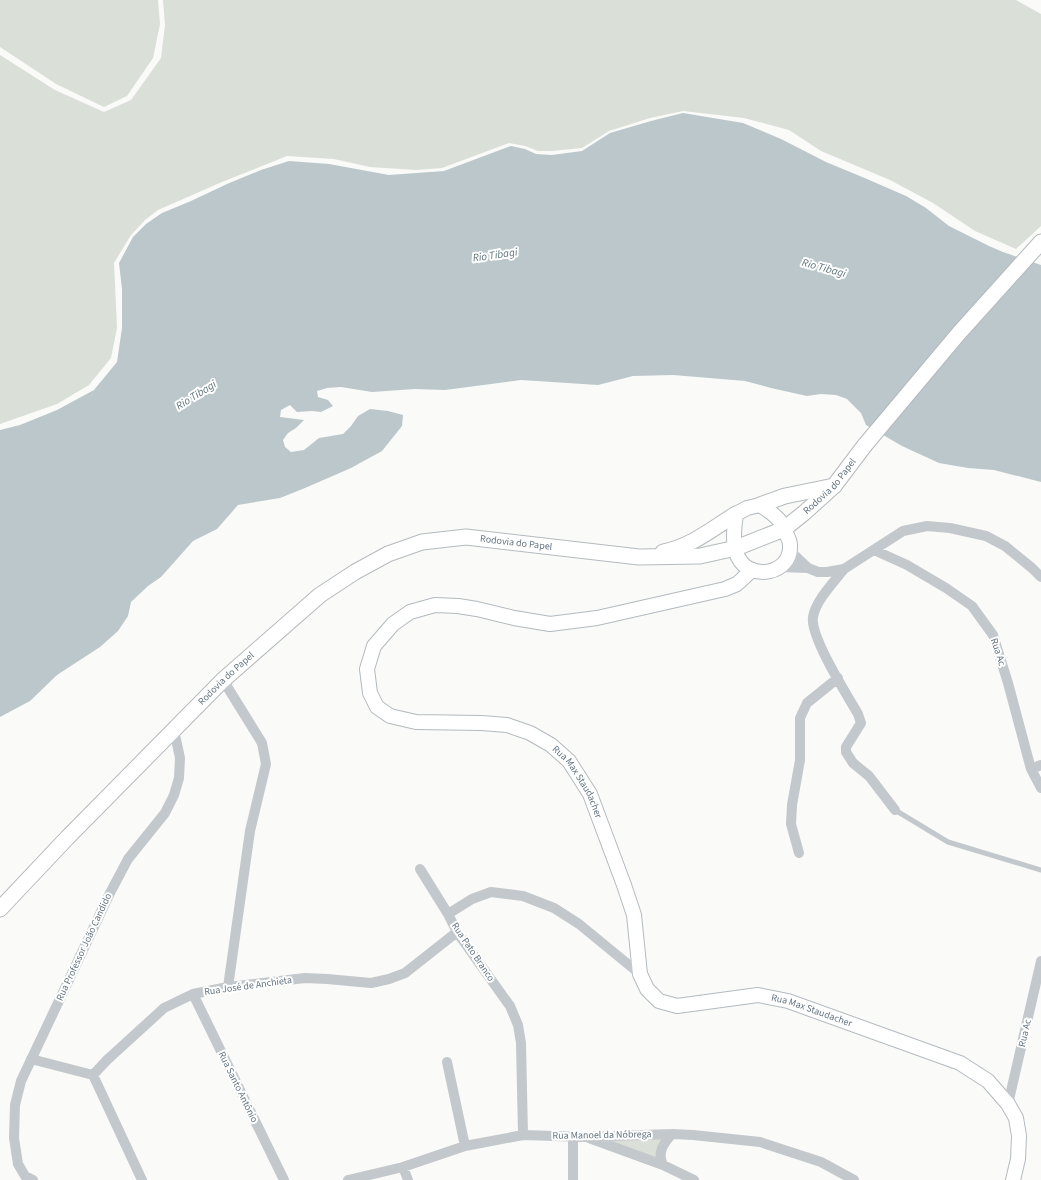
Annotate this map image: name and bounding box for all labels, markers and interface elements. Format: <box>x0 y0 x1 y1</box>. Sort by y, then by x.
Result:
water label: Rio Tibagi <box>472 244 519 266</box>
water label: Rio Tibagi <box>800 255 848 281</box>
water label: Rio Tibagi <box>173 377 219 413</box>
street label: Rodovia do Papel <box>800 455 860 518</box>
street label: Rodovia do Papel <box>479 532 553 554</box>
street label: Rua Ac <box>987 636 1009 668</box>
street label: Rodovia do Papel <box>195 648 258 708</box>
street label: Rua Max Staudacher <box>549 742 606 821</box>
street label: Rua Professor João Candido <box>53 891 115 1003</box>
street label: Rua Pato Branco <box>448 920 498 984</box>
street label: Rua José de Anchieta <box>203 973 293 999</box>
street label: Rua Max Staudacher <box>770 991 855 1031</box>
street label: Rua Ac <box>1015 1017 1035 1048</box>
street label: Rua Santo Antônio <box>215 1049 261 1125</box>
street label: Rua Manoel da Nóbrega <box>552 1127 652 1143</box>

